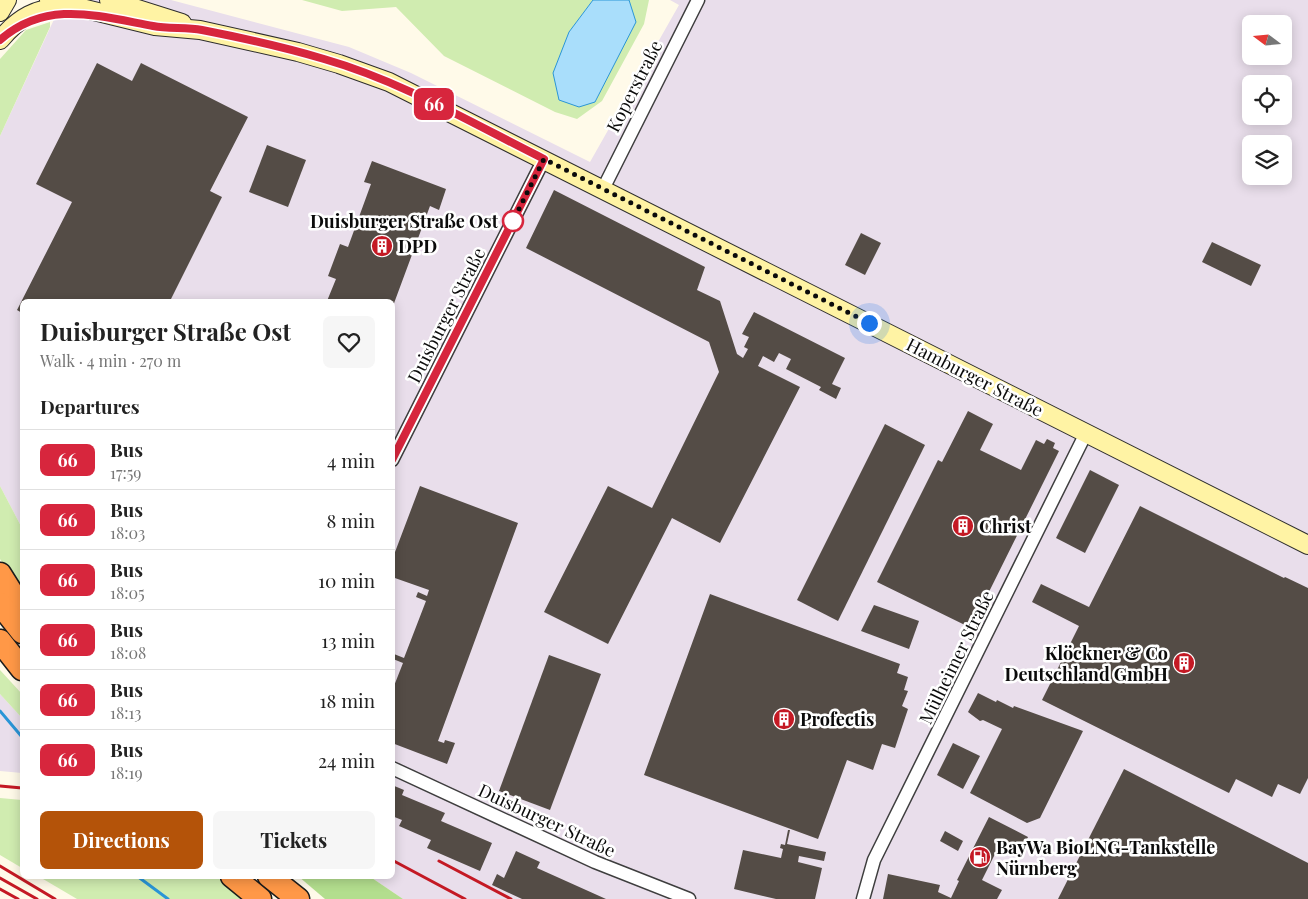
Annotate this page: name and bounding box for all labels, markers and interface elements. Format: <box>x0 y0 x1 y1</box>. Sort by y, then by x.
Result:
north arrow <box>1242 15 1292 65</box>
map controls <box>1242 15 1292 185</box>
street label: Koperstraße <box>601 36 667 136</box>
button: locate <box>1242 75 1292 125</box>
line badge: 66 <box>412 88 456 120</box>
text: 66 <box>424 92 444 116</box>
button: layers <box>1242 135 1292 185</box>
place label: Duisburger Straße Ost <box>310 209 499 233</box>
marker: Duisburger Straße Ost <box>502 210 524 232</box>
building icon: DPD <box>370 234 394 258</box>
place label: DPD <box>398 234 437 258</box>
street label: Duisburger Straße <box>402 243 490 387</box>
your location <box>857 311 882 336</box>
text: Duisburger Straße Ost <box>40 315 291 347</box>
button: heart <box>323 316 375 368</box>
street label: Hamburger Straße <box>903 332 1047 422</box>
text: Walk · 4 min · 270 m <box>40 350 181 371</box>
text: Departures <box>40 393 140 419</box>
text: Bus <box>110 436 143 462</box>
text: 4 min <box>327 447 375 473</box>
text: 66 <box>57 448 78 472</box>
text: 17:59 <box>110 462 141 483</box>
text: Bus <box>110 496 143 522</box>
text: 8 min <box>327 507 375 533</box>
text: 66 <box>57 508 78 532</box>
building icon: Christ <box>951 514 975 538</box>
place label: Christ <box>979 514 1032 538</box>
text: 18:03 <box>110 522 145 543</box>
text: Bus <box>110 556 143 582</box>
text: 10 min <box>318 567 375 593</box>
text: 66 <box>57 568 78 592</box>
text: 18:05 <box>110 582 145 603</box>
street label: Mülheimer Straße <box>913 586 999 728</box>
text: Bus <box>110 616 143 642</box>
text: 13 min <box>321 627 375 653</box>
text: 66 <box>57 628 78 652</box>
place label: Klöckner & Co Deutschland GmbH <box>1004 641 1168 686</box>
text: 18:08 <box>110 642 146 663</box>
building icon: Klöckner & Co Deutschland GmbH <box>1172 651 1196 675</box>
text: Bus <box>110 676 143 702</box>
text: 18 min <box>320 687 375 713</box>
text: 66 <box>57 688 78 712</box>
text: 18:13 <box>110 702 141 723</box>
building icon: Profectis <box>772 707 796 731</box>
place label: Profectis <box>800 707 874 731</box>
text: Bus <box>110 736 143 762</box>
text: 24 min <box>318 747 375 773</box>
text: 66 <box>57 748 78 772</box>
text: 18:19 <box>110 762 143 783</box>
street label: Duisburger Straße <box>475 778 619 862</box>
button: Directions <box>40 811 203 869</box>
button: Tickets <box>213 811 375 869</box>
place label: BayWa BioLNG-Tankstelle Nürnberg <box>996 835 1215 880</box>
fuel station icon: BayWa BioLNG-Tankstelle Nürnberg <box>968 845 992 869</box>

